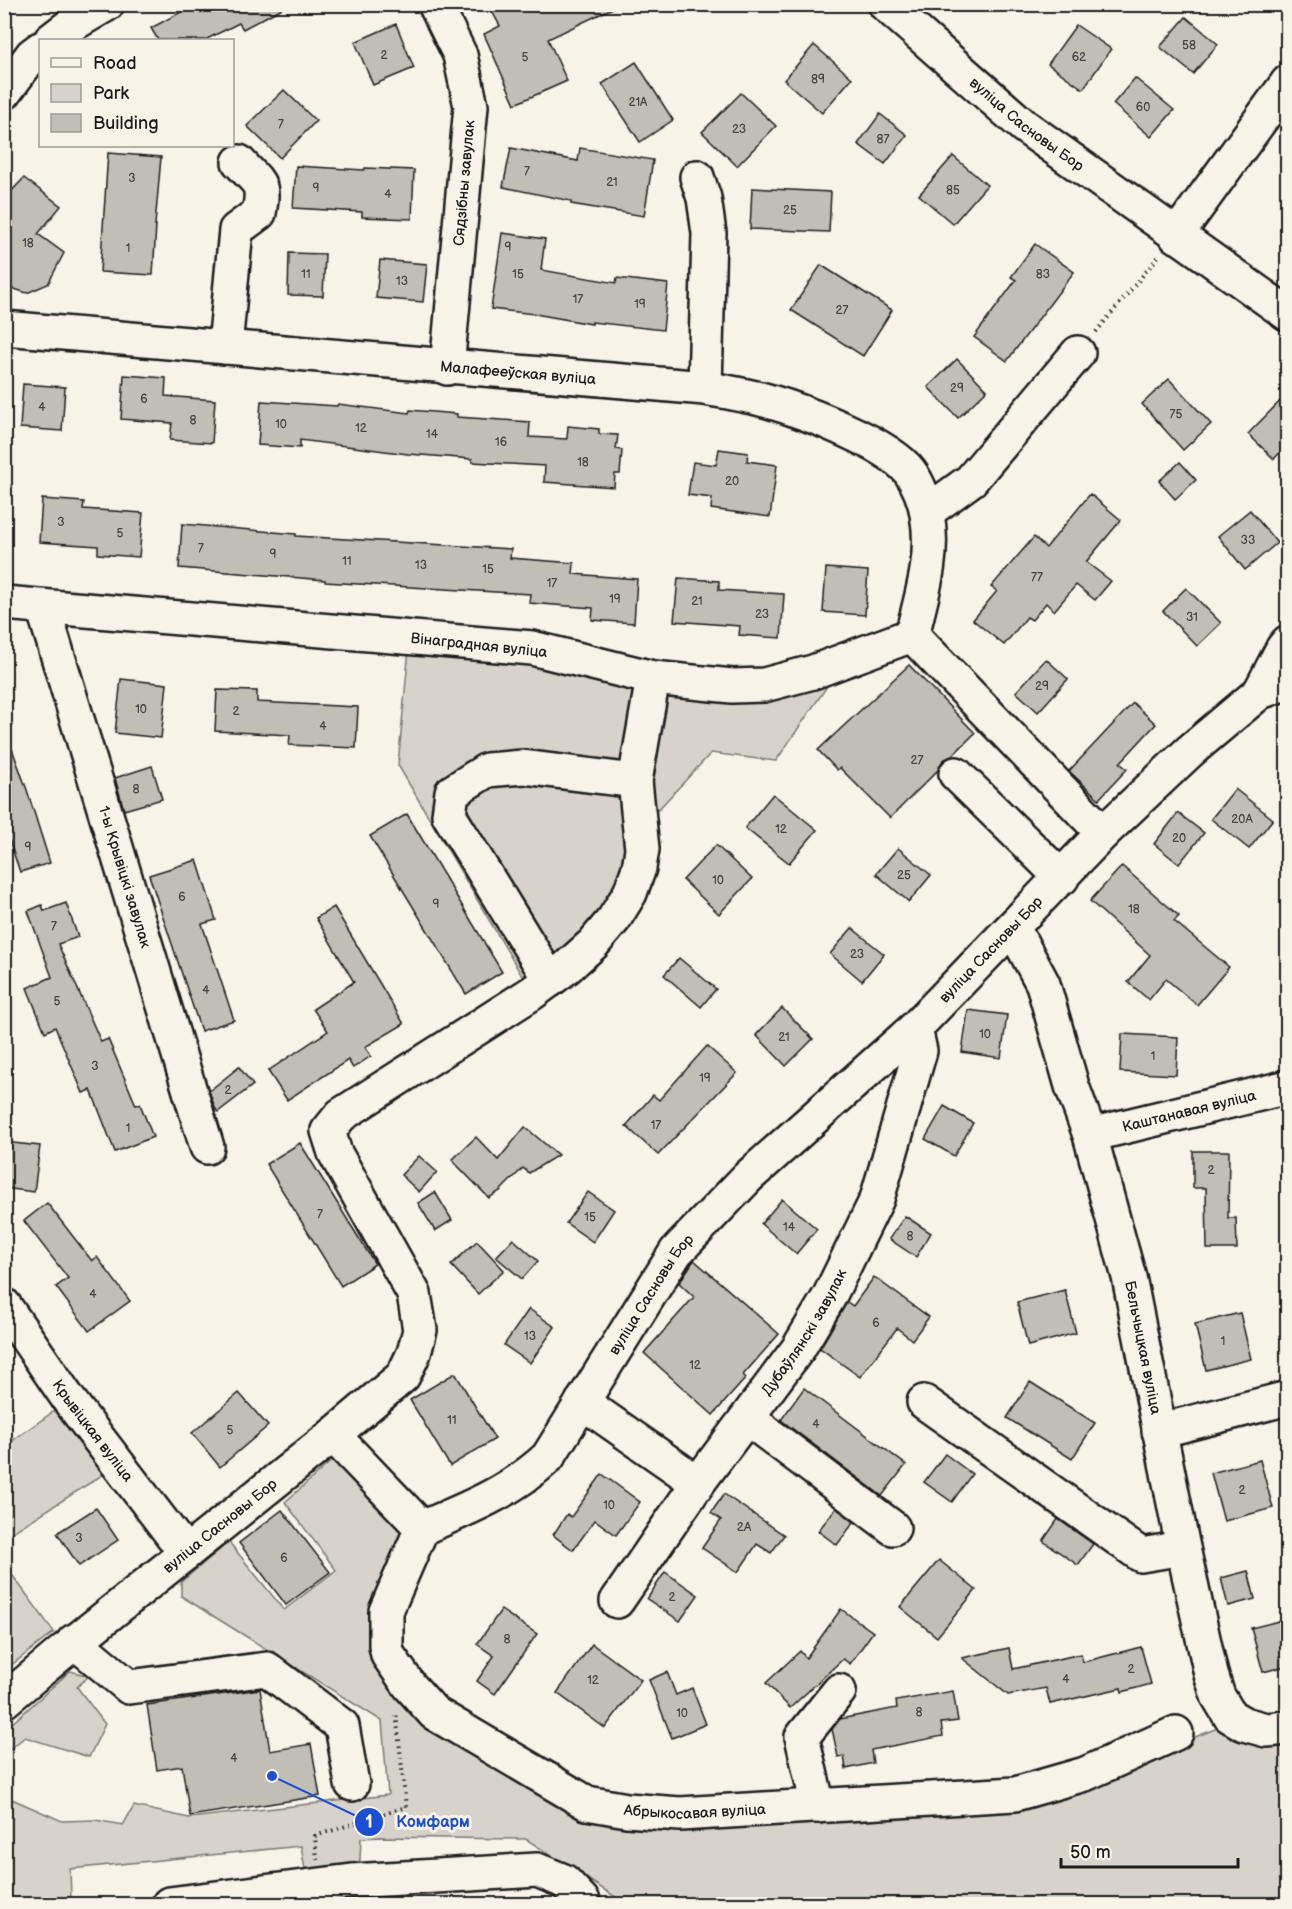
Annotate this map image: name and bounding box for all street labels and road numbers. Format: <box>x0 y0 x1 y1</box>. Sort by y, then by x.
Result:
street label: вуліца Сасновы Бор <box>965 73 1088 176</box>
street label: Сядзібны завулак <box>450 119 479 247</box>
street label: Малафееўская вуліца <box>439 357 597 389</box>
street label: Вінаградная вуліца <box>410 629 548 662</box>
street label: 1-ы Крывіцкі завулак <box>94 804 155 950</box>
street label: вуліца Сасновы Бор <box>935 892 1047 1007</box>
street label: Каштанавая вуліца <box>1120 1086 1258 1137</box>
street label: вуліца Сасновы Бор <box>605 1230 698 1359</box>
street label: Дубаўлянскі завулак <box>758 1266 851 1399</box>
street label: Бельчыцкая вуліца <box>1120 1279 1165 1416</box>
street label: Крывіцкая вуліца <box>48 1376 137 1486</box>
street label: вуліца Сасновы Бор <box>159 1474 281 1578</box>
street label: Абрыкосавая вуліца <box>622 1800 767 1824</box>

